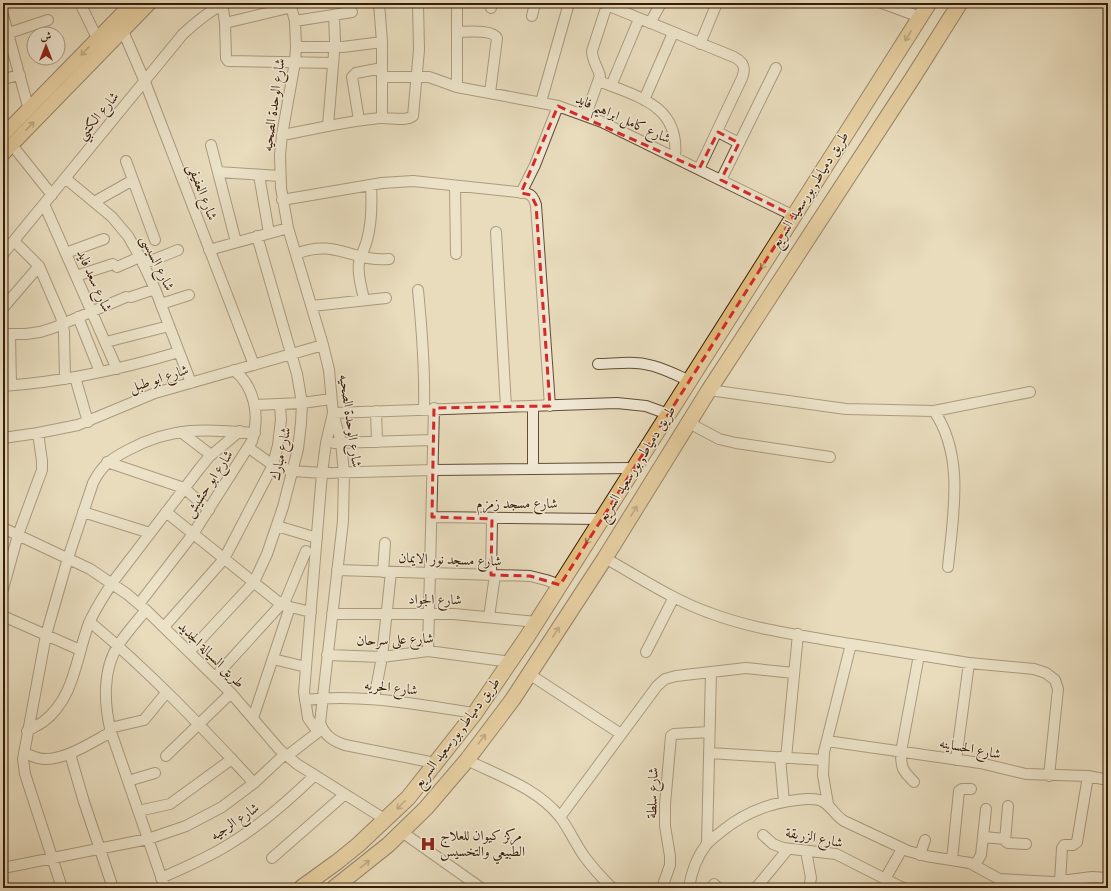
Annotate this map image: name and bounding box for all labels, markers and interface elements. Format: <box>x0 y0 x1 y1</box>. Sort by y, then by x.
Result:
north arrow <box>26 26 66 66</box>
text: ش <box>41 30 52 44</box>
one-way arrow <box>904 30 912 42</box>
one-way arrow <box>80 46 90 56</box>
street label: شارع الوحدة الصحيه <box>259 57 291 153</box>
street label: شارع الكتبي <box>73 88 126 146</box>
street label: شارع كامل ابراهيم فايد <box>571 90 673 152</box>
one-way arrow <box>26 121 35 131</box>
street label: طريق دمياط, بورسعيد السريع <box>767 128 857 254</box>
street label: شارع العفيفى <box>181 161 221 224</box>
street label: شارع السيسى <box>134 232 178 295</box>
street label: شارع سعد فايد <box>70 247 116 316</box>
one-way arrow <box>759 258 767 270</box>
street label: شارع ابو طبل <box>127 361 192 399</box>
street label: شارع الوحدة الصحيه <box>333 373 365 469</box>
street label: طريق دمياط, بورسعيد السريع <box>594 402 684 528</box>
street label: شارع مبارك <box>267 426 297 483</box>
street label: شارع ابو حشيش <box>181 447 239 522</box>
street label: شارع مسجد زمزم <box>476 495 558 516</box>
one-way arrow <box>630 506 638 517</box>
one-way arrow <box>585 533 593 544</box>
street label: شارع مسجد نور الايمان <box>398 549 502 573</box>
street label: شارع الجواد <box>408 591 462 611</box>
street label: طريق السيالة الجديد <box>174 618 248 692</box>
one-way arrow <box>552 627 561 638</box>
street label: شارع على سرحان <box>356 630 434 652</box>
street label: طريق دمياط, بورسعيد السريع <box>410 674 508 794</box>
street label: شارع الحريه <box>363 676 419 702</box>
one-way arrow <box>478 734 487 745</box>
street label: شارع الحساينه <box>937 734 1002 766</box>
street label: شارع سلطة <box>643 767 665 819</box>
street label: شارع الرجيه <box>207 799 264 847</box>
one-way arrow <box>396 800 406 810</box>
street label: شارع الزريقة <box>783 824 844 854</box>
place label: مركز كيوان للعلاج الطبيعي والتخسيس <box>440 827 525 865</box>
hospital icon: مركز كيوان للعلاج الطبيعي والتخسيس <box>419 835 437 853</box>
one-way arrow <box>360 860 371 869</box>

